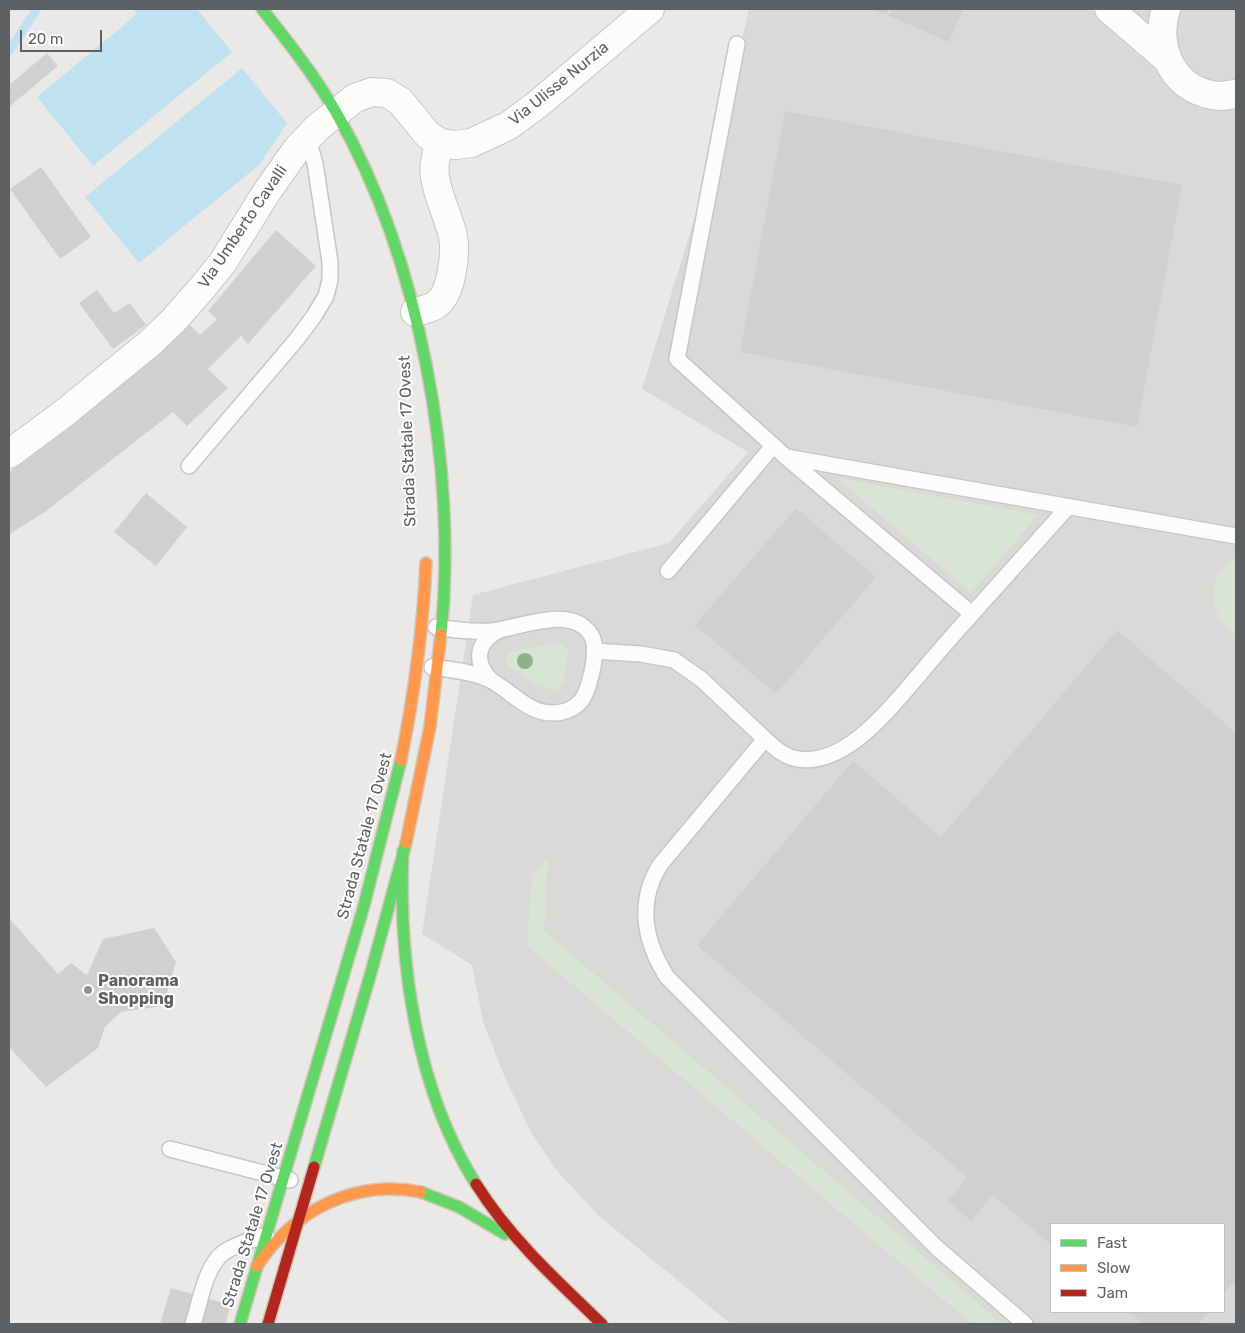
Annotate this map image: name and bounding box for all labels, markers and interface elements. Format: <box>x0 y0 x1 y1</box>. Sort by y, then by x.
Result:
scale bar <box>22 20 105 52</box>
text: 20 m <box>28 30 63 48</box>
street label: Via Ulisse Nurzia <box>505 38 613 130</box>
street label: Via Umberto Cavalli <box>195 162 291 292</box>
street label: Strada Statale 17 Ovest <box>395 355 421 527</box>
street label: Strada Statale 17 Ovest <box>333 751 397 921</box>
place label: Panorama Shopping <box>98 971 179 1009</box>
marker: Panorama Shopping <box>82 984 94 996</box>
street label: Strada Statale 17 Ovest <box>219 1140 287 1310</box>
legend <box>1050 1223 1225 1313</box>
text: Fast <box>1097 1234 1127 1252</box>
text: Slow <box>1097 1259 1130 1277</box>
text: Jam <box>1097 1284 1128 1302</box>

